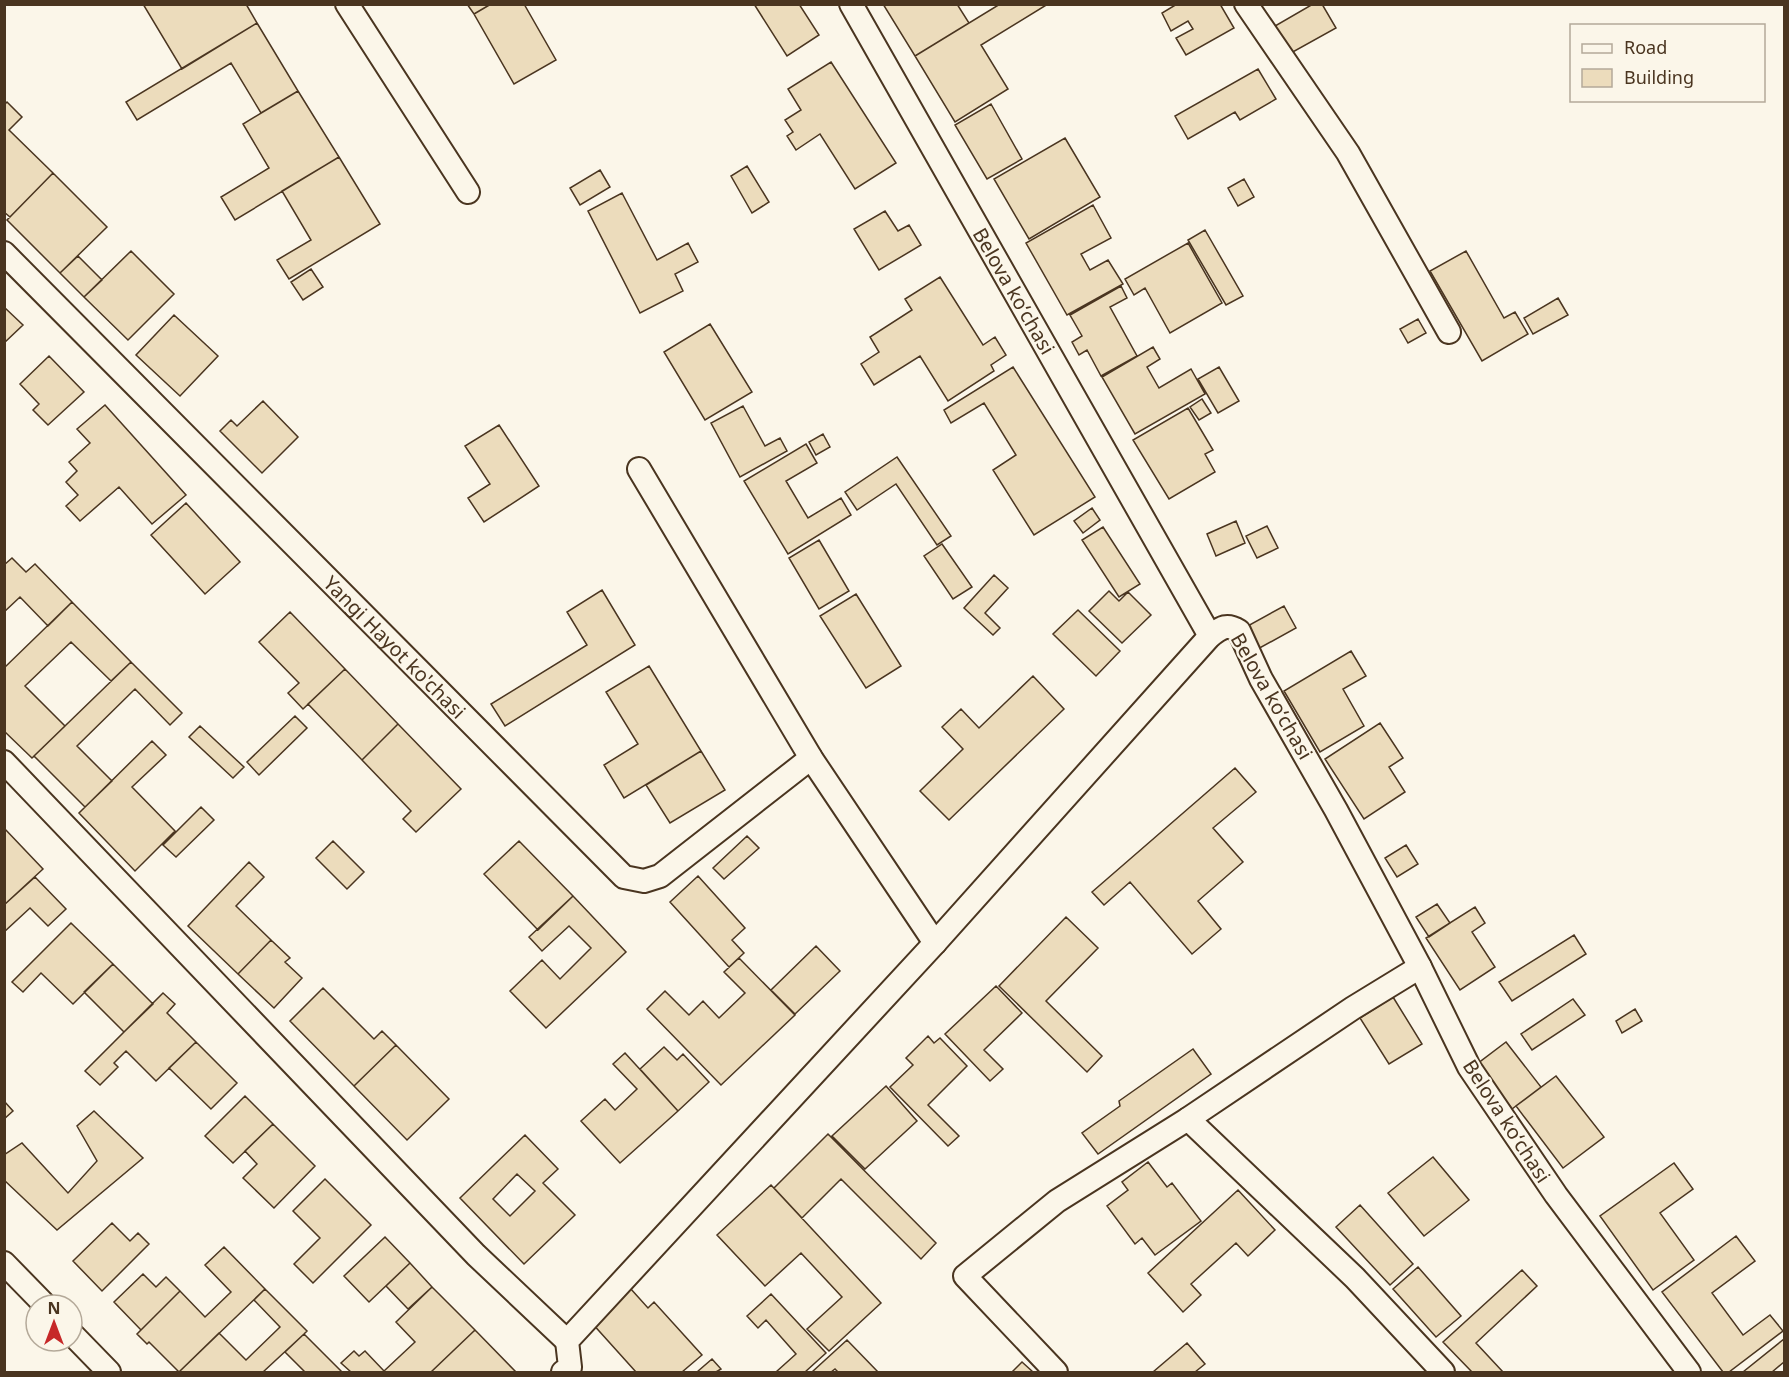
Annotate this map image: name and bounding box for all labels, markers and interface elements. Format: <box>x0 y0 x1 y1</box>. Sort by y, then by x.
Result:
legend <box>1570 24 1765 102</box>
text: Road <box>1624 35 1667 59</box>
text: Building <box>1624 65 1694 89</box>
street label: Belova koʻchasi <box>967 223 1061 359</box>
street label: Yangi Hayot ko'chasi <box>318 569 472 724</box>
street label: Belova koʻchasi <box>1225 628 1319 764</box>
street label: Belova koʻchasi <box>1457 1054 1557 1188</box>
north arrow <box>24 1293 84 1353</box>
text: N <box>47 1297 61 1319</box>

